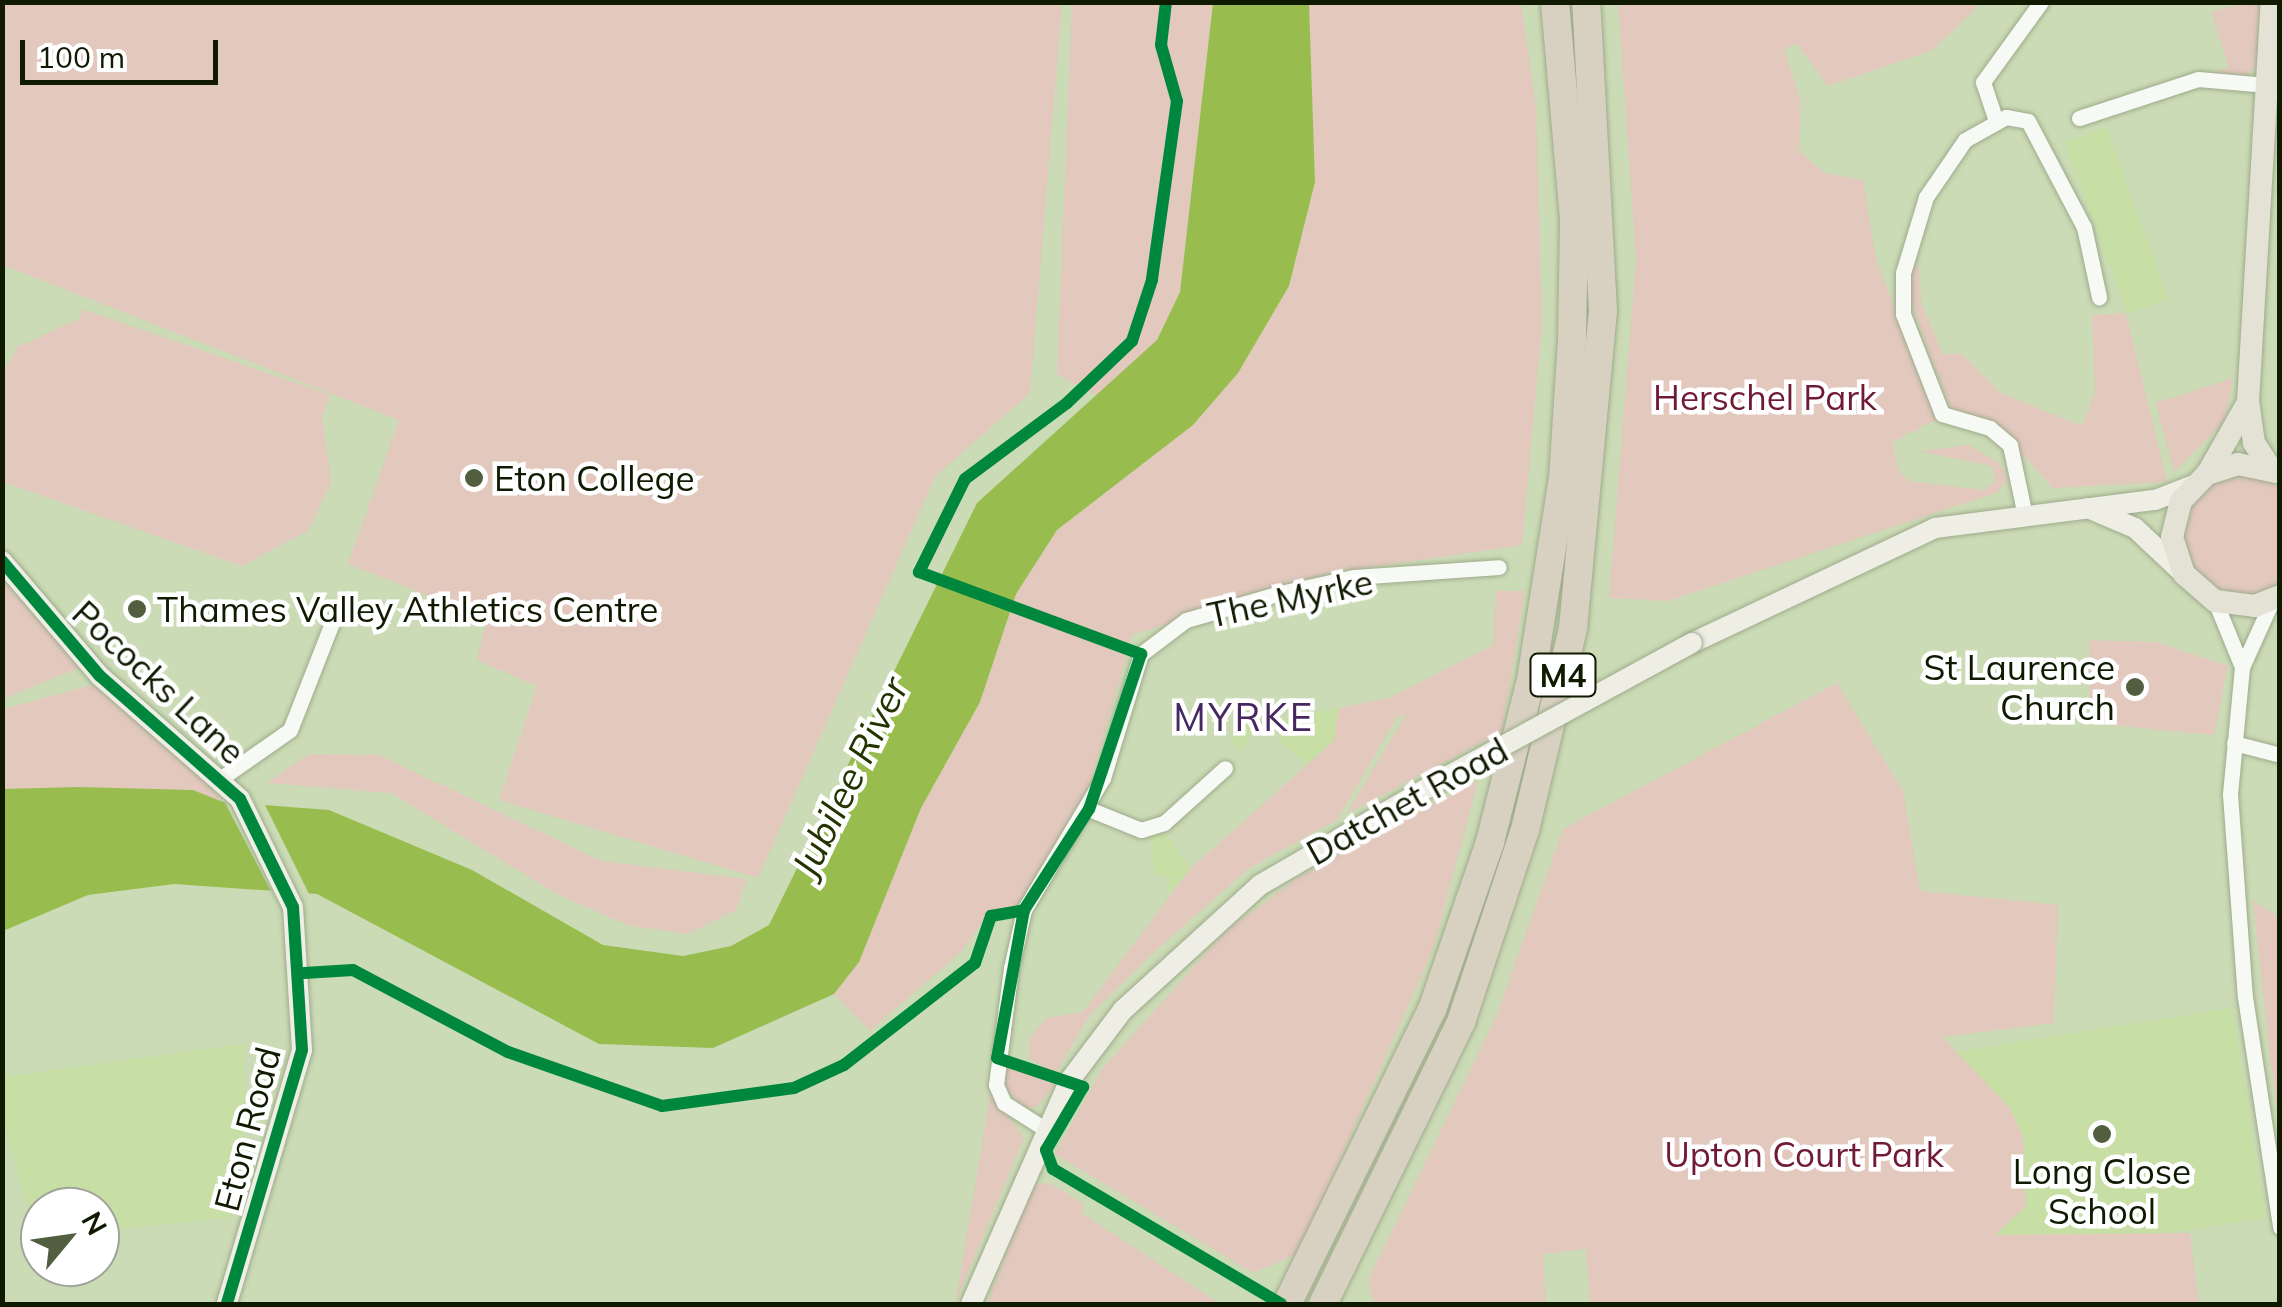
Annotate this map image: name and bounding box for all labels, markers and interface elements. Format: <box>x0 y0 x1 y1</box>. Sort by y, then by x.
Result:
scale bar <box>25 20 222 82</box>
text: 100 m <box>37 38 125 76</box>
park label: Herschel Park <box>1653 376 1877 418</box>
place label: Eton College <box>494 457 695 499</box>
marker: Eton College <box>463 467 485 489</box>
street label: The Myrke <box>1204 560 1376 636</box>
place label: Thames Valley Athletics Centre <box>157 588 658 630</box>
street label: Pococks Lane <box>64 592 254 772</box>
marker: Thames Valley Athletics Centre <box>126 598 148 620</box>
place label: St Laurence Church <box>1924 646 2115 728</box>
road number: M4 <box>1528 648 1598 702</box>
water label: Jubilee River <box>782 670 918 884</box>
marker: St Laurence Church <box>2124 676 2146 698</box>
district label: MYRKE <box>1173 695 1315 741</box>
street label: Datchet Road <box>1299 729 1515 873</box>
street label: Eton Road <box>205 1042 289 1216</box>
marker: Long Close School <box>2091 1123 2113 1145</box>
park label: Upton Court Park <box>1664 1133 1944 1175</box>
place label: Long Close School <box>2013 1150 2191 1232</box>
north arrow <box>20 1187 120 1287</box>
text: N <box>74 1205 115 1241</box>

